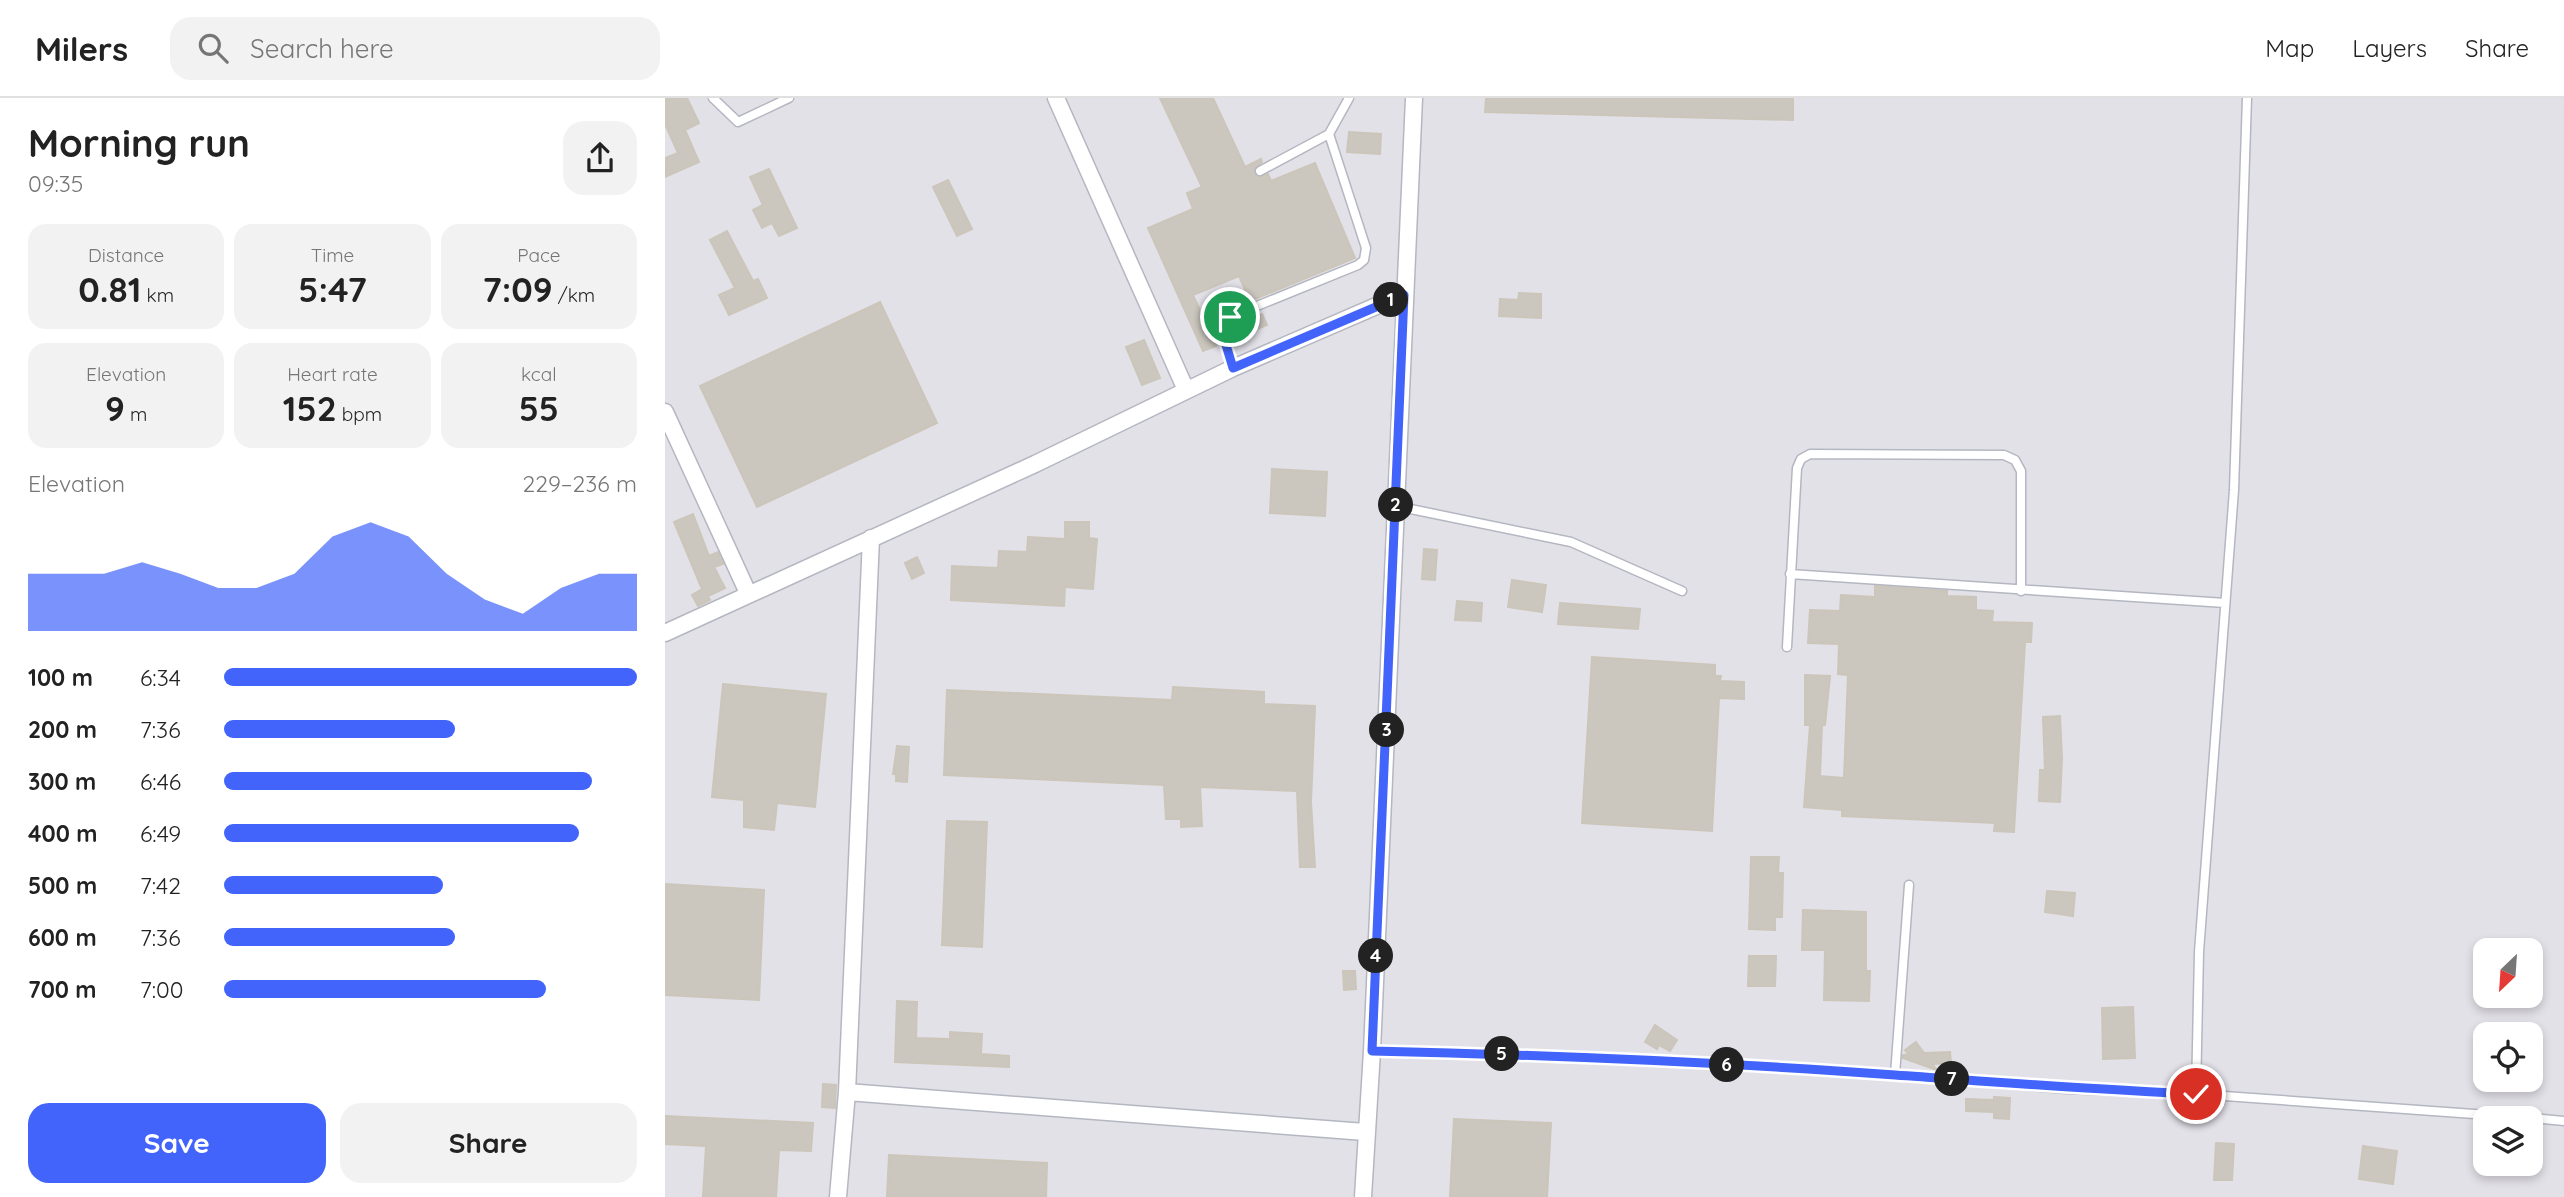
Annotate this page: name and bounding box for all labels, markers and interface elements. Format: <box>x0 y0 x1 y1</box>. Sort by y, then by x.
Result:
search box <box>170 17 660 80</box>
text: Milers <box>35 28 128 69</box>
icon: search <box>194 29 232 67</box>
text: Search here <box>250 32 394 65</box>
text: Map <box>2265 33 2314 63</box>
text: Layers <box>2352 33 2427 63</box>
text: Share <box>2465 33 2529 63</box>
text: Morning run <box>28 119 250 167</box>
button: share <box>563 121 637 195</box>
text: 09:35 <box>28 169 83 198</box>
text: Distance <box>88 243 164 267</box>
text: Time <box>311 243 354 267</box>
text: Pace <box>517 243 560 267</box>
text: 0.81 <box>78 267 141 311</box>
text: 5:47 <box>298 267 367 311</box>
text: 7:09 <box>482 267 553 311</box>
pin: 1 <box>1373 282 1409 318</box>
text: km <box>141 283 174 307</box>
text: /km <box>553 283 595 307</box>
pin <box>1200 287 1260 347</box>
text: 1 <box>1387 287 1394 311</box>
icon: arrive <box>1211 298 1249 336</box>
text: Elevation <box>86 362 166 386</box>
text: Heart rate <box>287 362 378 386</box>
text: kcal <box>521 362 557 386</box>
text: 9 <box>105 386 125 430</box>
text: 152 <box>283 386 337 430</box>
text: 55 <box>519 386 559 430</box>
text: m <box>125 402 147 426</box>
text: bpm <box>337 402 382 426</box>
text: Elevation <box>28 469 125 498</box>
text: 229–236 m <box>523 469 637 498</box>
pin: 2 <box>1379 488 1413 522</box>
text: 2 <box>1390 492 1401 516</box>
text: 100 m <box>28 663 93 692</box>
text: 6:34 <box>140 663 181 692</box>
pin: 3 <box>1369 712 1405 748</box>
text: 200 m <box>28 715 97 744</box>
text: 7:36 <box>140 715 181 744</box>
text: 3 <box>1381 717 1392 741</box>
text: 300 m <box>28 767 96 796</box>
text: 6:46 <box>140 767 181 796</box>
text: 400 m <box>28 819 97 848</box>
text: 6:49 <box>140 819 181 848</box>
text: 500 m <box>28 871 97 900</box>
text: 7:42 <box>140 871 181 900</box>
text: 600 m <box>28 923 97 952</box>
text: 7:36 <box>140 923 181 952</box>
pin: 4 <box>1359 938 1393 974</box>
north arrow <box>2473 938 2543 1008</box>
map controls <box>2473 938 2543 1176</box>
text: 4 <box>1370 943 1381 967</box>
text: 700 m <box>28 975 97 1004</box>
text: 7:00 <box>140 975 183 1004</box>
button: locate <box>2473 1022 2543 1092</box>
pin: 5 <box>1485 1037 1519 1072</box>
text: 5 <box>1496 1041 1507 1065</box>
pin: 6 <box>1709 1048 1745 1082</box>
text: 6 <box>1721 1052 1732 1076</box>
pin: 7 <box>1935 1062 1969 1096</box>
pin <box>2166 1064 2226 1124</box>
text: 7 <box>1946 1066 1957 1090</box>
icon: check <box>2177 1075 2215 1113</box>
button: Save <box>28 1103 326 1183</box>
button: Share <box>340 1103 637 1183</box>
button: layers <box>2473 1106 2543 1176</box>

